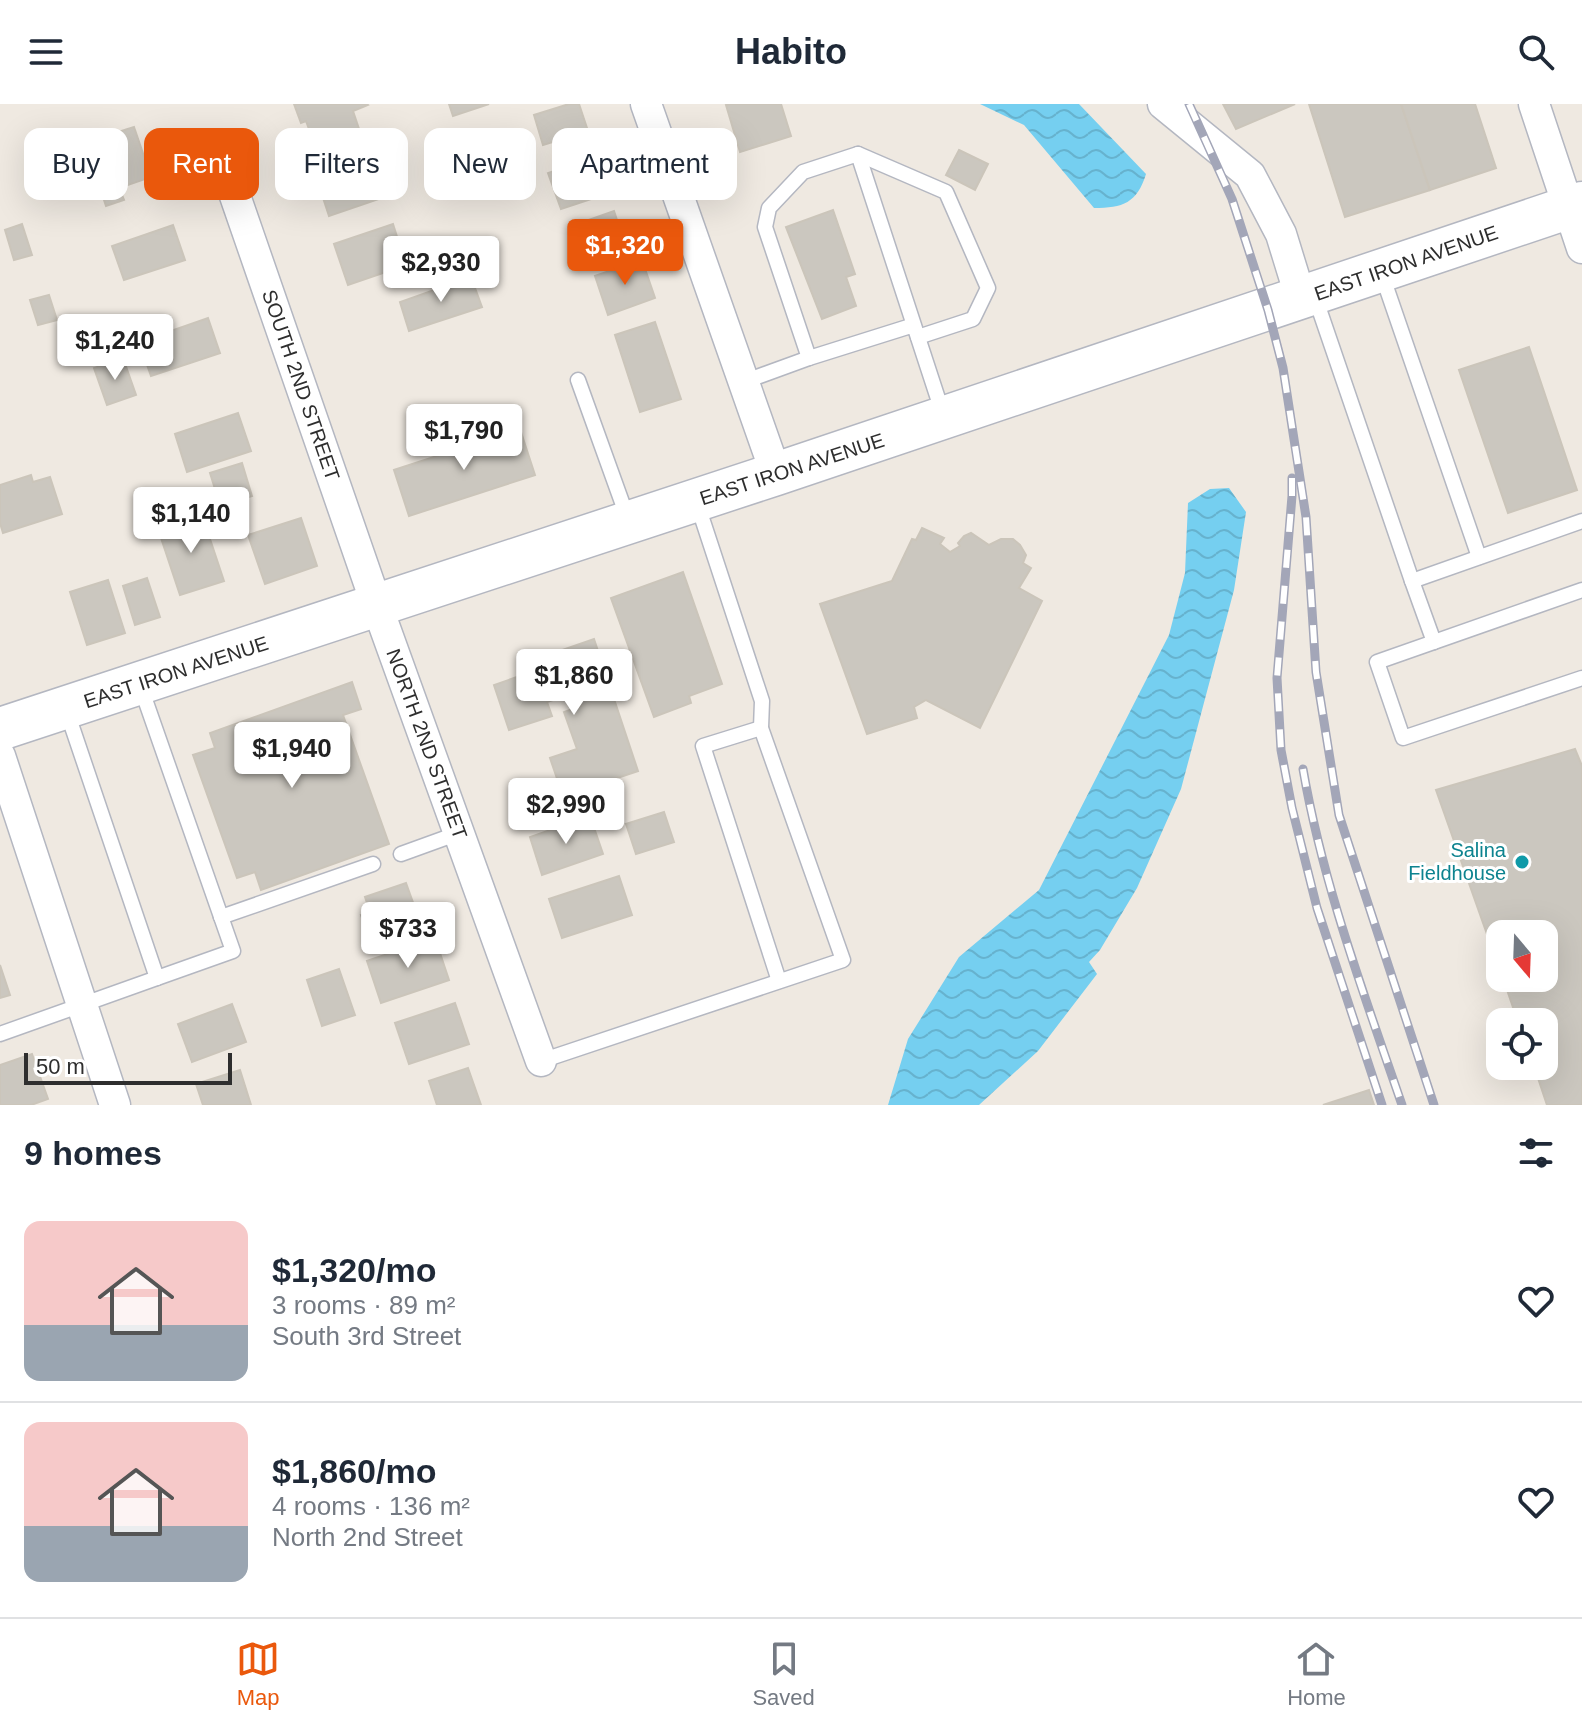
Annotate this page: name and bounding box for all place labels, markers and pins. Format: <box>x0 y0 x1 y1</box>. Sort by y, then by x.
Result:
pin: $1,320 <box>560 219 690 287</box>
pin: $2,930 <box>376 236 506 304</box>
pin: $1,240 <box>50 314 180 382</box>
pin: $1,790 <box>399 404 529 472</box>
pin: $1,140 <box>126 487 256 555</box>
pin: $1,860 <box>509 649 639 717</box>
pin: $1,940 <box>227 722 357 790</box>
pin: $2,990 <box>501 778 631 846</box>
place label: Salina Fieldhouse <box>1408 839 1507 884</box>
marker: Salina Fieldhouse <box>1513 853 1531 871</box>
pin: $733 <box>361 902 455 970</box>

